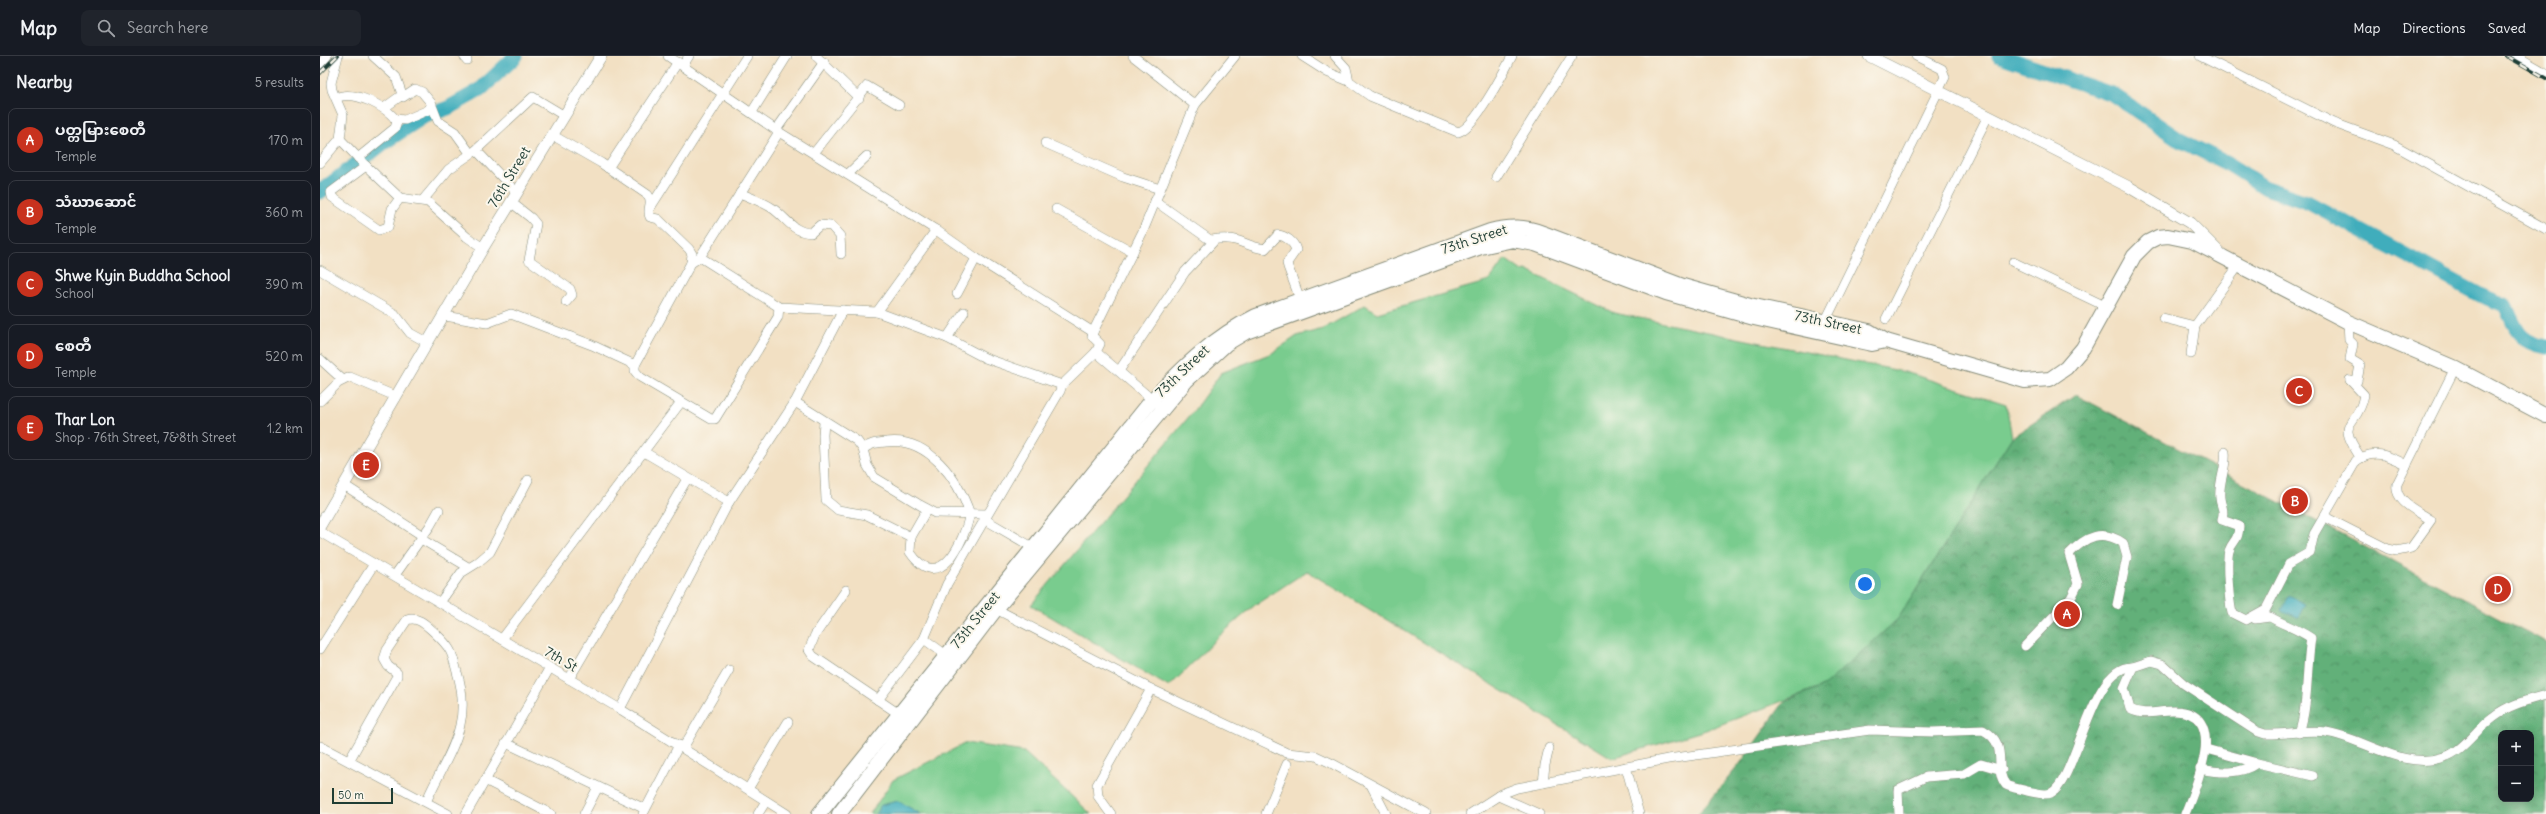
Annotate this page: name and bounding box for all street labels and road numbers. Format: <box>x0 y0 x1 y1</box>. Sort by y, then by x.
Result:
street label: 76th Street <box>484 143 534 211</box>
street label: 73th Street <box>1439 220 1510 258</box>
street label: 73th Street <box>1793 306 1864 338</box>
street label: 73th Street <box>1151 341 1213 401</box>
street label: 73th Street <box>947 588 1004 652</box>
street label: 7th St <box>541 642 581 676</box>

